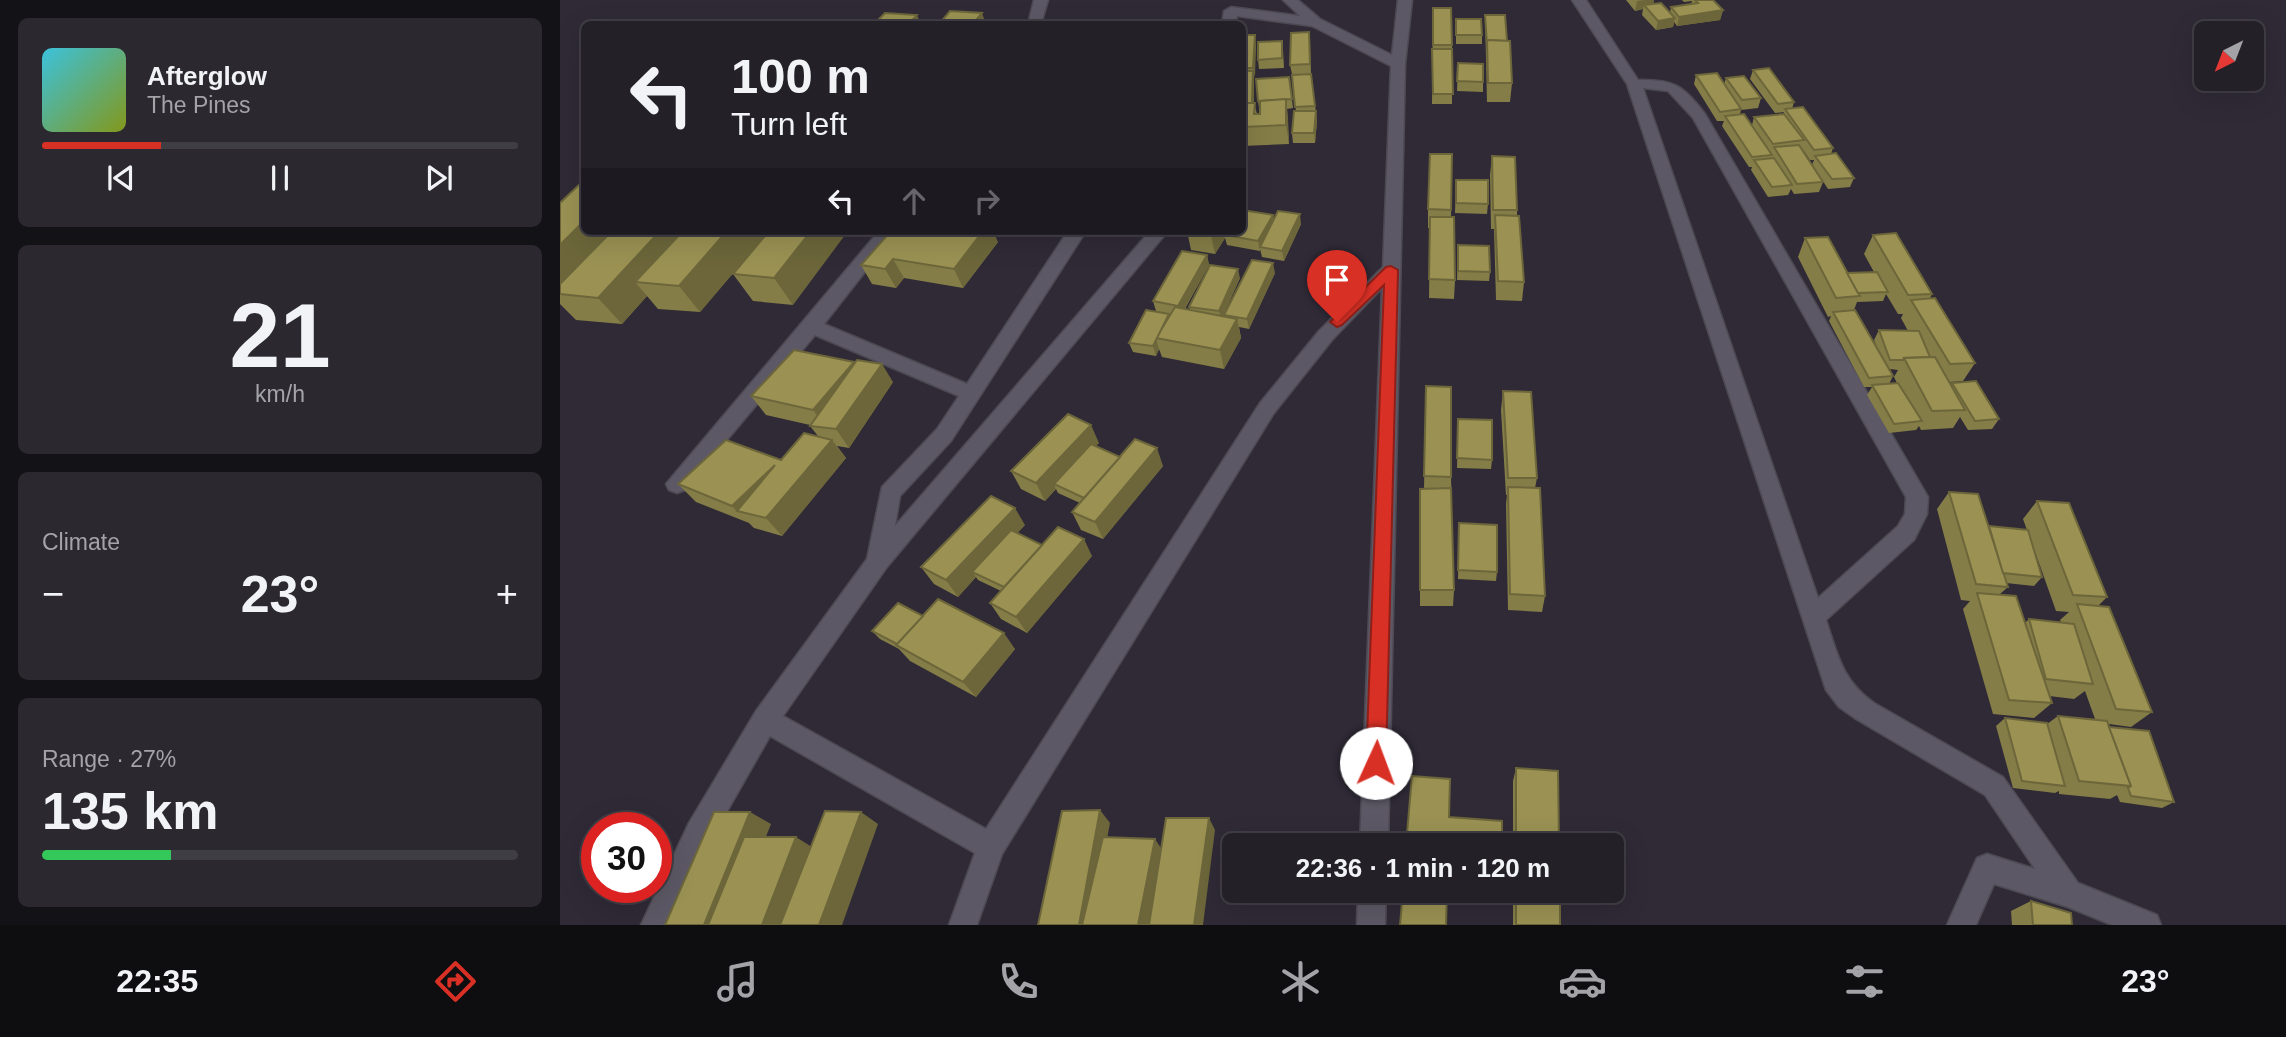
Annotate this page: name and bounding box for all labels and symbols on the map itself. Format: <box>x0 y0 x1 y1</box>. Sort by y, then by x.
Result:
north arrow <box>2194 21 2264 91</box>
pin <box>1307 250 1367 322</box>
position arrow <box>1339 726 1413 800</box>
speed limit sign: 30 <box>581 812 672 903</box>

